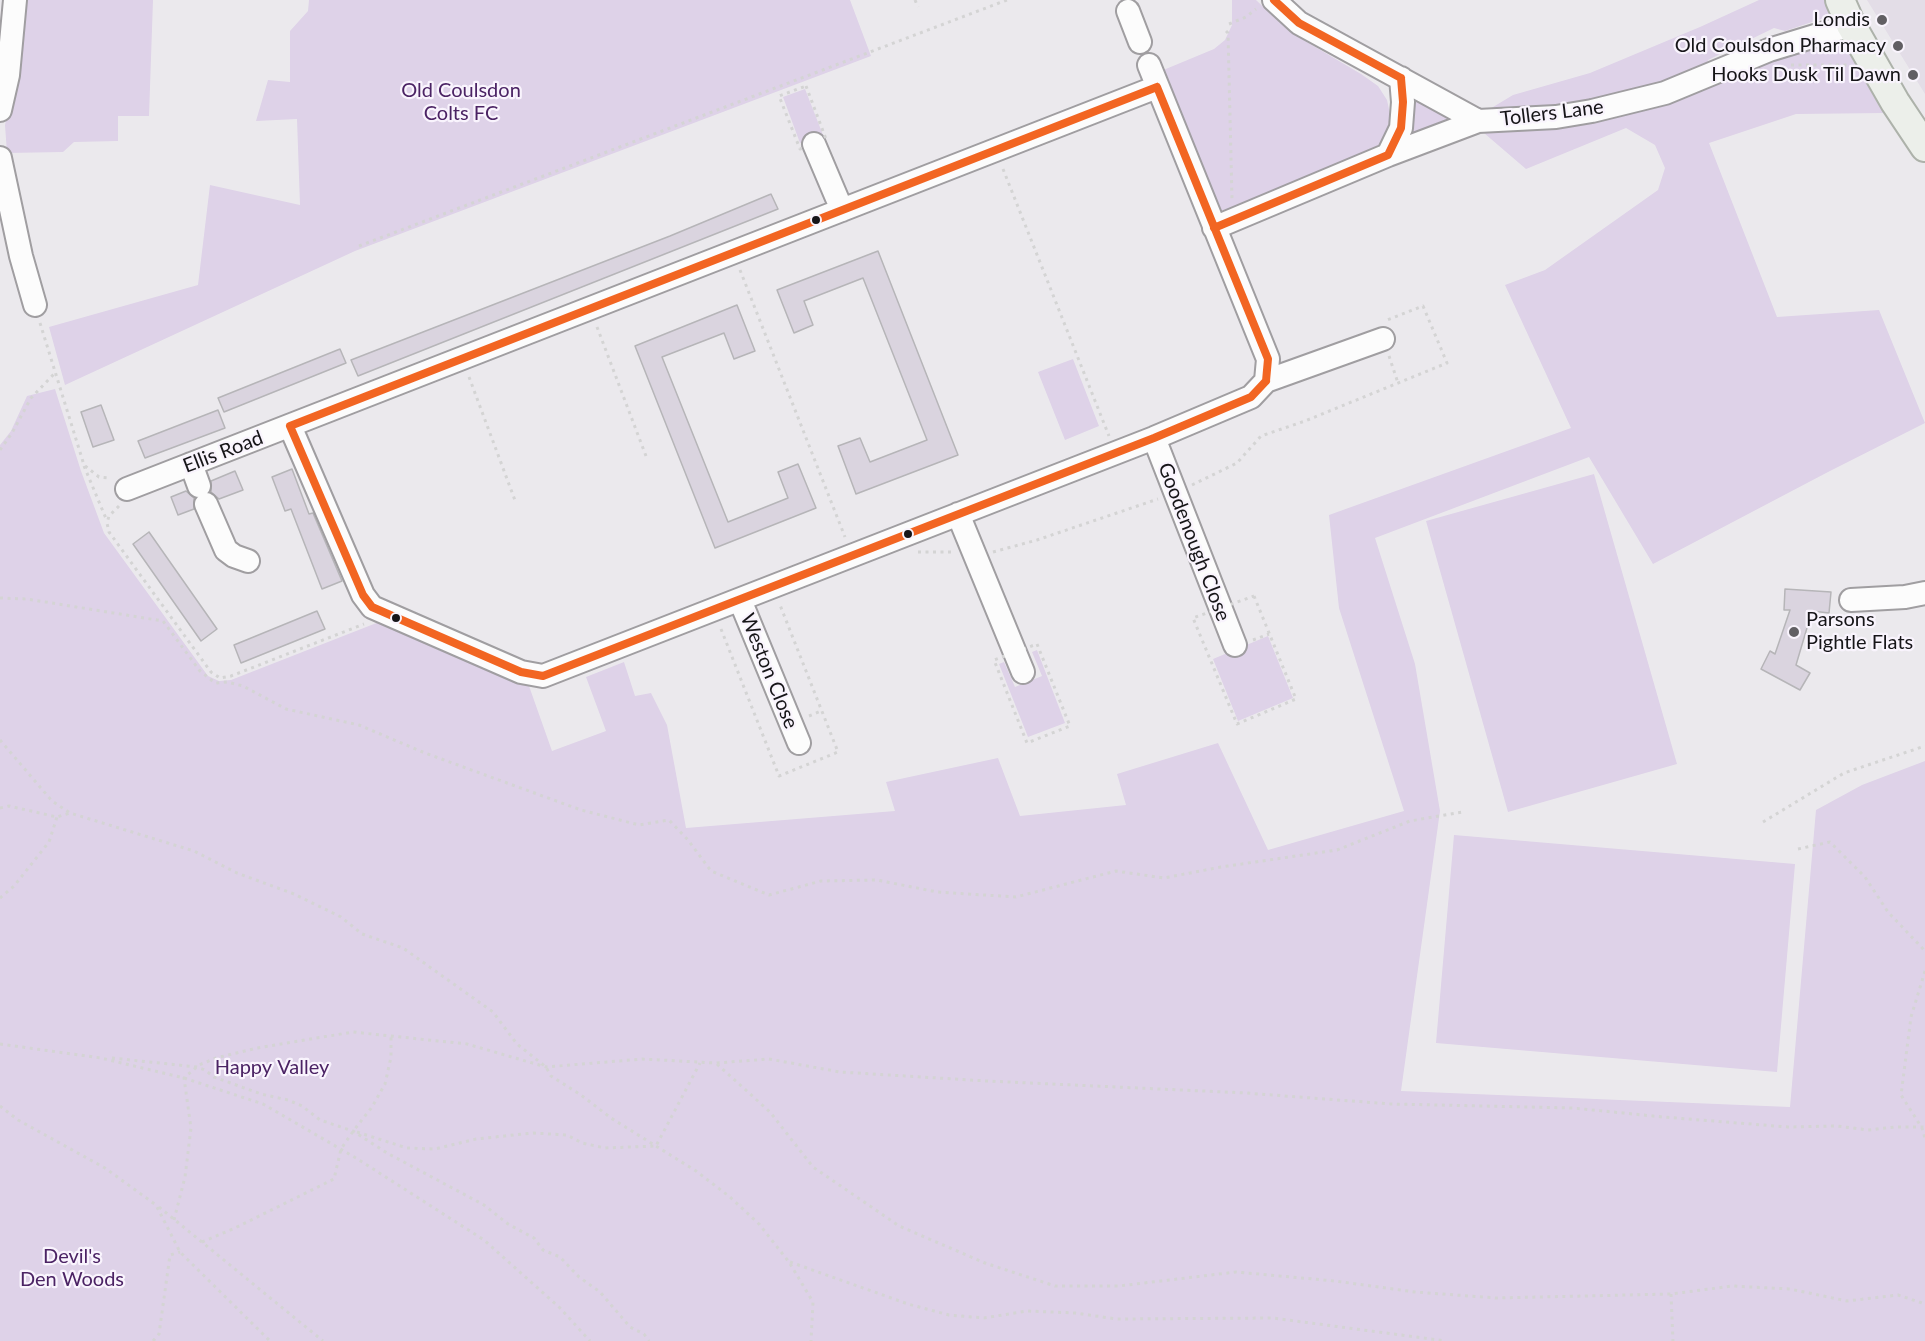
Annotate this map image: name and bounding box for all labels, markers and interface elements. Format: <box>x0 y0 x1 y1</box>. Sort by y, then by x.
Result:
place label: Londis <box>1813 8 1870 32</box>
marker: Londis <box>1875 13 1889 27</box>
place label: Old Coulsdon Pharmacy <box>1675 34 1886 58</box>
marker: Old Coulsdon Pharmacy <box>1891 39 1905 53</box>
place label: Hooks Dusk Til Dawn <box>1711 63 1901 87</box>
marker: Hooks Dusk Til Dawn <box>1906 68 1920 82</box>
park label: Old Coulsdon Colts FC <box>401 79 521 126</box>
street label: Tollers Lane <box>1499 95 1605 131</box>
unlabelled marker <box>810 214 822 226</box>
street label: Ellis Road <box>180 426 266 478</box>
street label: Goodenough Close <box>1153 459 1235 625</box>
unlabelled marker <box>902 528 914 540</box>
place label: Parsons Pightle Flats <box>1806 608 1913 655</box>
street label: Weston Close <box>735 610 803 732</box>
unlabelled marker <box>390 612 402 624</box>
marker: Parsons Pightle Flats <box>1787 625 1801 639</box>
park label: Happy Valley <box>215 1056 329 1080</box>
park label: Devil's Den Woods <box>20 1245 124 1292</box>

